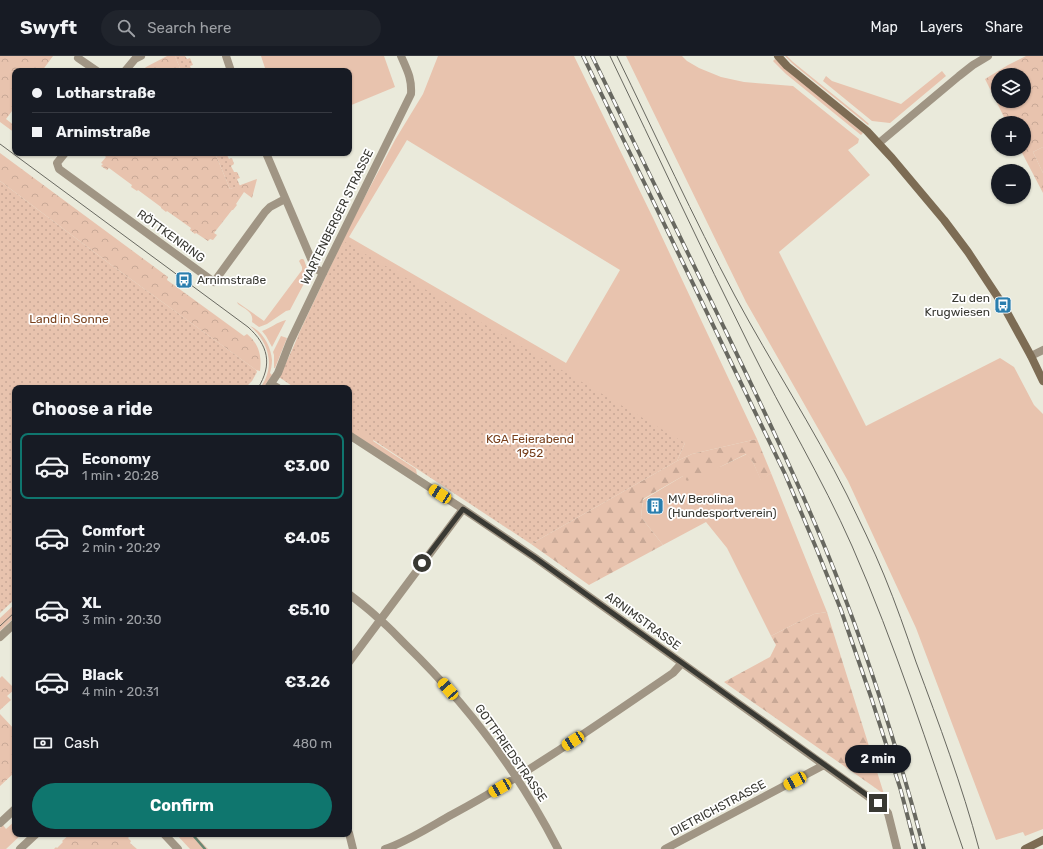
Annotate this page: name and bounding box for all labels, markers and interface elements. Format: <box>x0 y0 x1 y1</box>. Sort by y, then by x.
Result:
search box <box>101 10 381 46</box>
text: Swyft <box>20 16 77 39</box>
icon: search <box>115 17 137 39</box>
text: Search here <box>147 19 231 37</box>
text: Map <box>871 19 898 36</box>
text: Layers <box>920 19 963 36</box>
text: Share <box>985 19 1023 36</box>
map controls <box>991 68 1031 204</box>
button: layers <box>991 68 1031 108</box>
text: Lotharstraße <box>56 84 156 102</box>
button: + <box>991 116 1031 156</box>
text: Arnimstraße <box>56 123 151 141</box>
street label: WARTENBERGER STRASSE <box>298 147 376 287</box>
button: − <box>991 164 1031 204</box>
street label: RÖTTKENRING <box>134 207 208 265</box>
bus stop icon: Arnimstraße <box>174 270 194 290</box>
place label: Arnimstraße <box>197 273 266 287</box>
place label: Zu den Krugwiesen <box>924 291 990 319</box>
bus stop icon: Zu den Krugwiesen <box>993 295 1013 315</box>
park label: Land in Sonne <box>29 312 109 326</box>
text: Choose a ride <box>32 398 153 420</box>
park label: KGA Feierabend 1952 <box>486 432 574 460</box>
icon: car <box>34 448 70 484</box>
text: Economy <box>82 450 151 468</box>
text: €3.00 <box>284 457 330 475</box>
text: 1 min · 20:28 <box>82 468 159 483</box>
car <box>427 482 453 506</box>
place label: MV Berolina (Hundesportverein) <box>668 492 777 520</box>
building icon: MV Berolina (Hundesportverein) <box>645 496 665 516</box>
icon: car <box>34 520 70 556</box>
text: Comfort <box>82 522 145 540</box>
text: €4.05 <box>284 529 330 547</box>
text: 2 min · 20:29 <box>82 540 161 555</box>
route start <box>413 554 431 572</box>
street label: ARNIMSTRASSE <box>603 589 683 653</box>
icon: car <box>34 592 70 628</box>
text: XL <box>82 594 101 612</box>
text: €5.10 <box>288 601 330 619</box>
text: 3 min · 20:30 <box>82 612 162 627</box>
icon: car <box>34 664 70 700</box>
text: Black <box>82 666 123 684</box>
text: €3.26 <box>285 673 330 691</box>
car <box>436 676 460 702</box>
text: 4 min · 20:31 <box>82 684 159 699</box>
street label: GOTTFRIEDSTRASSE <box>472 701 550 805</box>
car <box>560 729 586 753</box>
icon: cash <box>32 732 54 754</box>
text: Cash <box>64 734 99 752</box>
text: 480 m <box>293 736 332 751</box>
callout: 2 min <box>845 745 911 773</box>
text: 2 min <box>860 751 896 766</box>
car <box>782 770 808 792</box>
car <box>487 777 513 799</box>
street label: DIETRICHSTRASSE <box>668 777 768 839</box>
button: Confirm <box>32 783 332 829</box>
route end <box>869 794 887 812</box>

